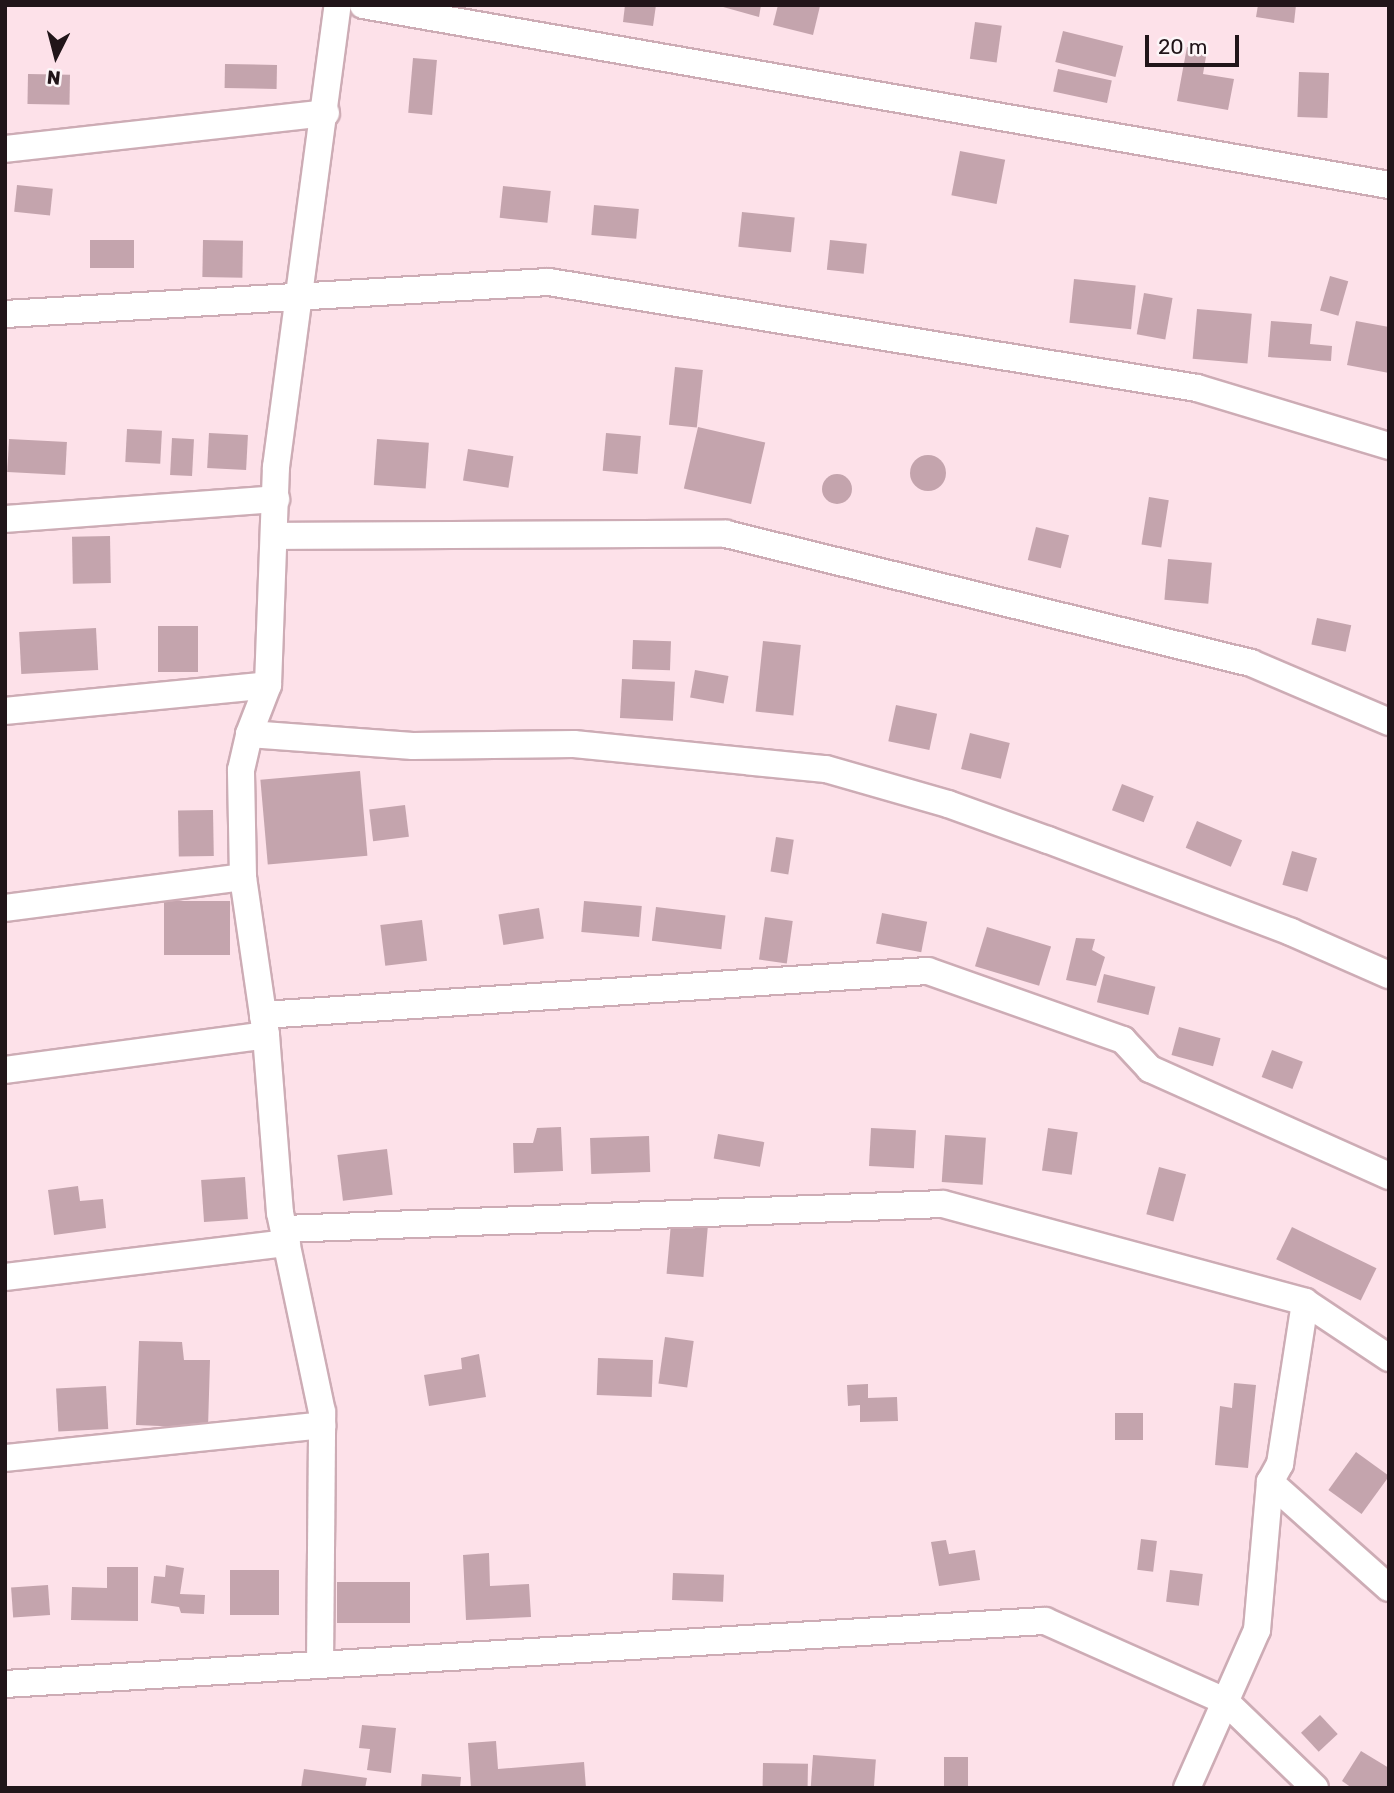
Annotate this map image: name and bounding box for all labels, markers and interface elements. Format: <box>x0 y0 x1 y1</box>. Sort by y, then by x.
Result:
north arrow <box>21 21 91 91</box>
scale bar <box>1149 21 1244 65</box>
text: 20 m <box>1158 34 1207 59</box>
text: N <box>46 65 62 90</box>

